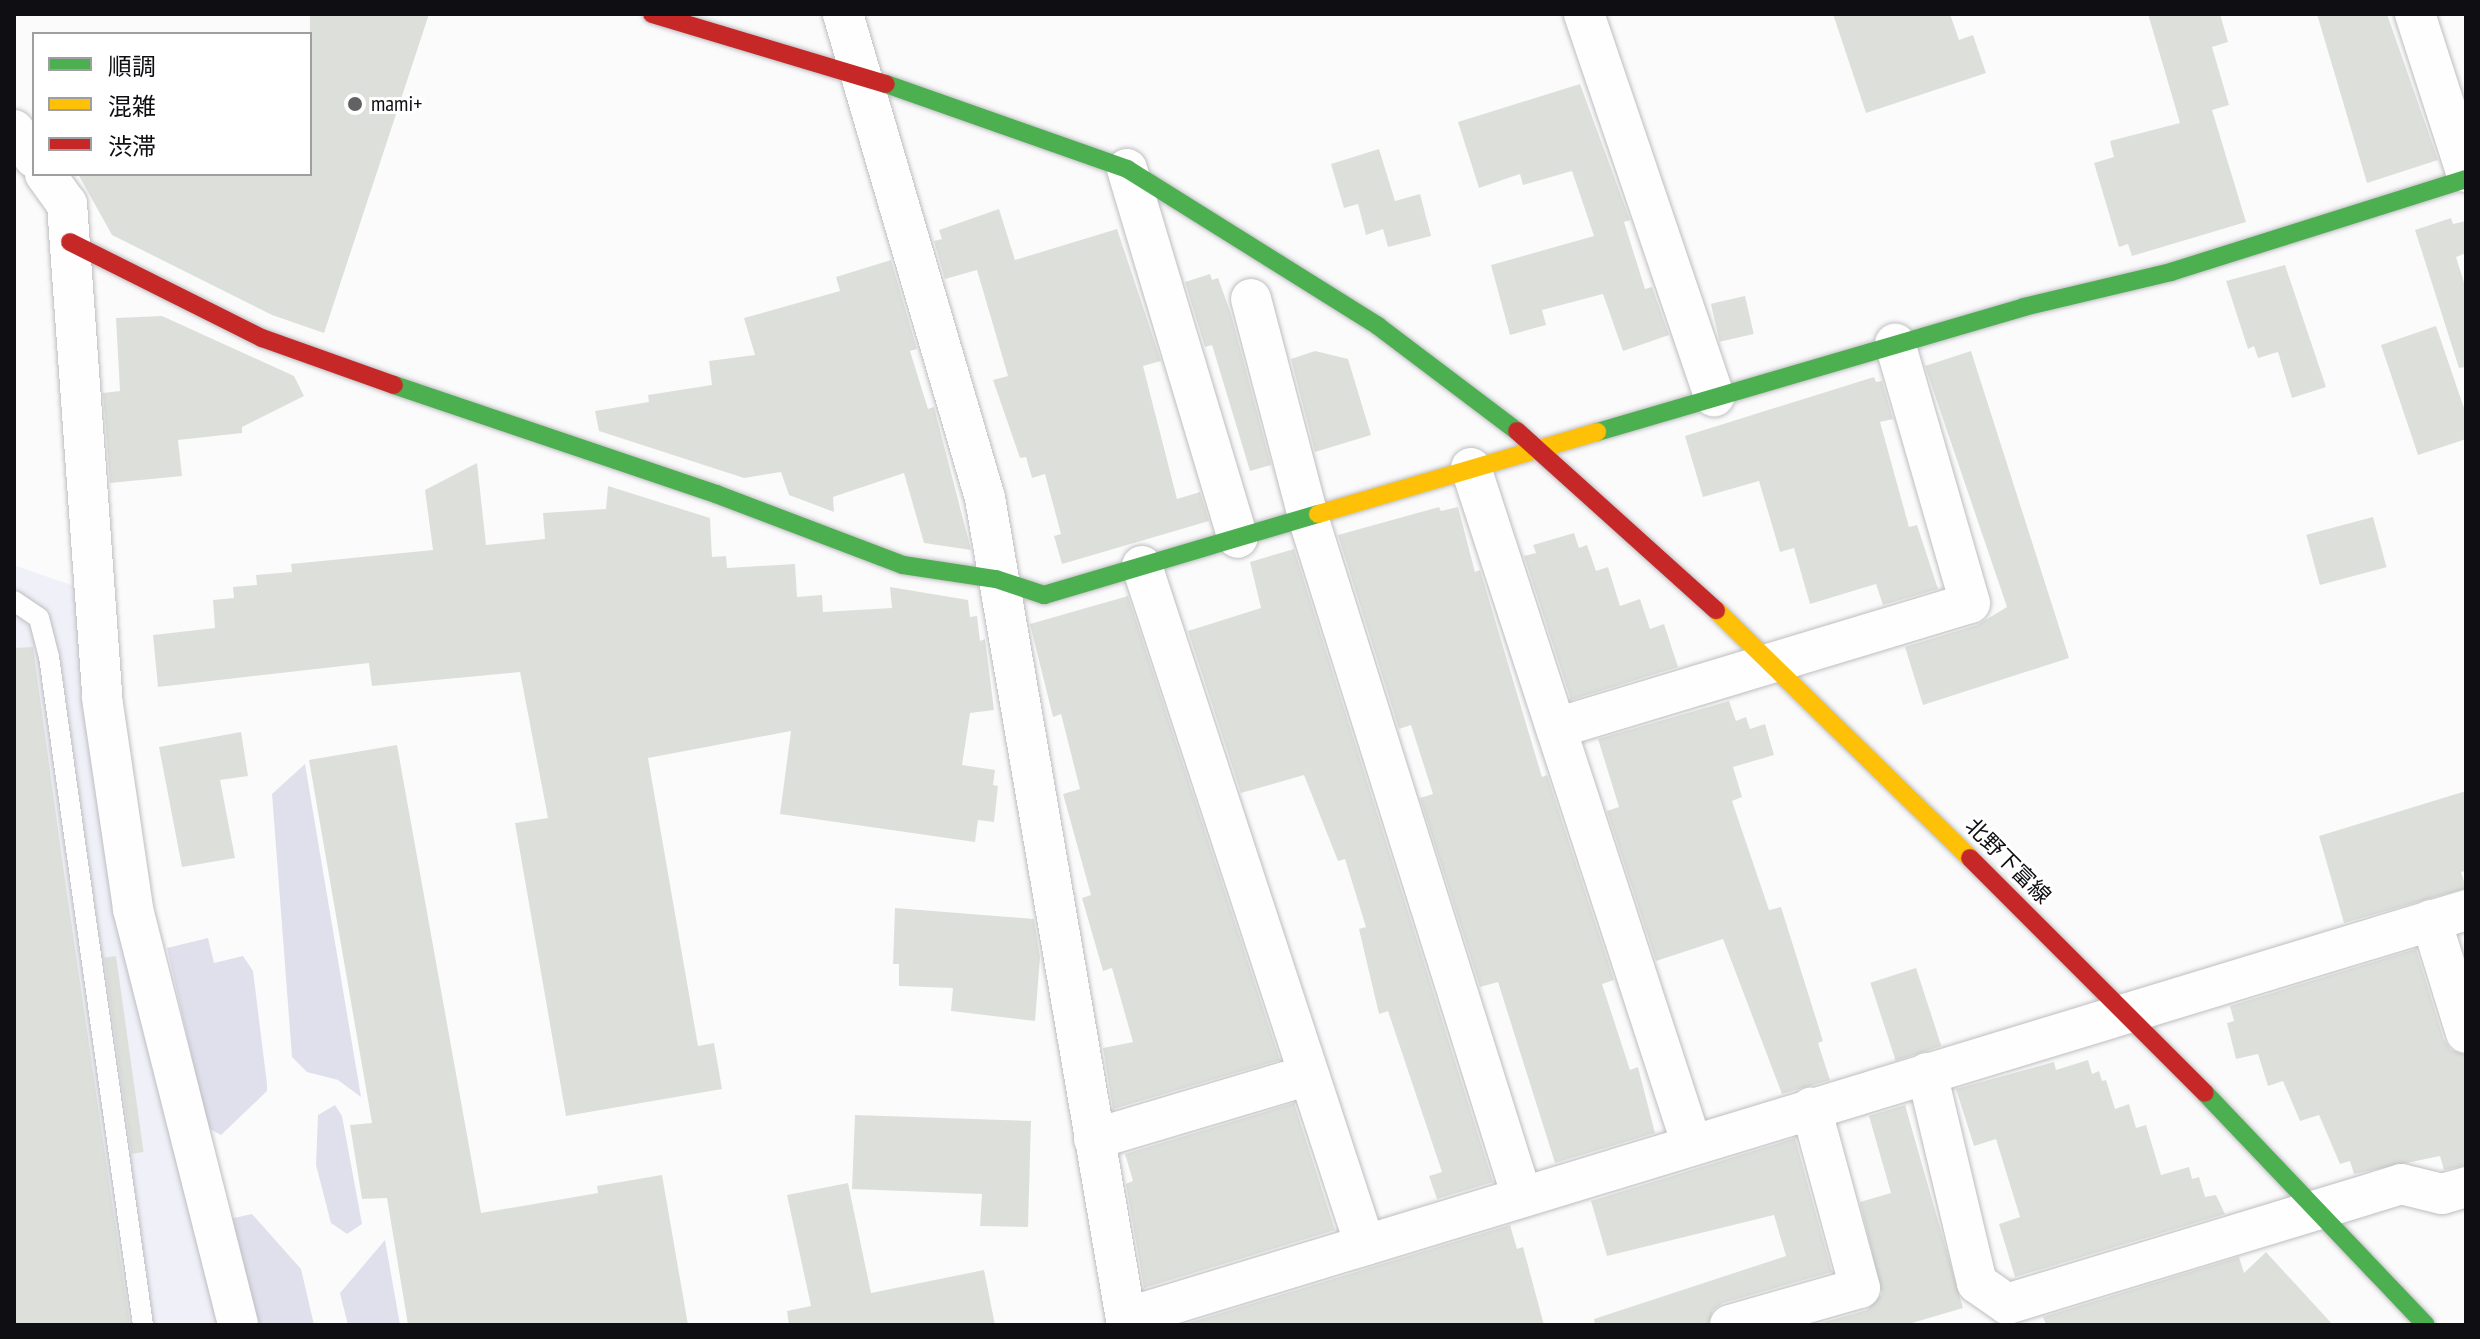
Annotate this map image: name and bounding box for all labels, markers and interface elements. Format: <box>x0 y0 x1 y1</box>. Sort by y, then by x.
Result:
legend <box>32 32 312 176</box>
text: 順調 <box>108 51 156 82</box>
text: 混雑 <box>108 91 156 122</box>
place label: mami+ <box>371 91 422 117</box>
marker: mami+ <box>346 95 364 113</box>
text: 渋滞 <box>108 131 156 162</box>
street label: 北野下富線 <box>1960 813 2056 909</box>

